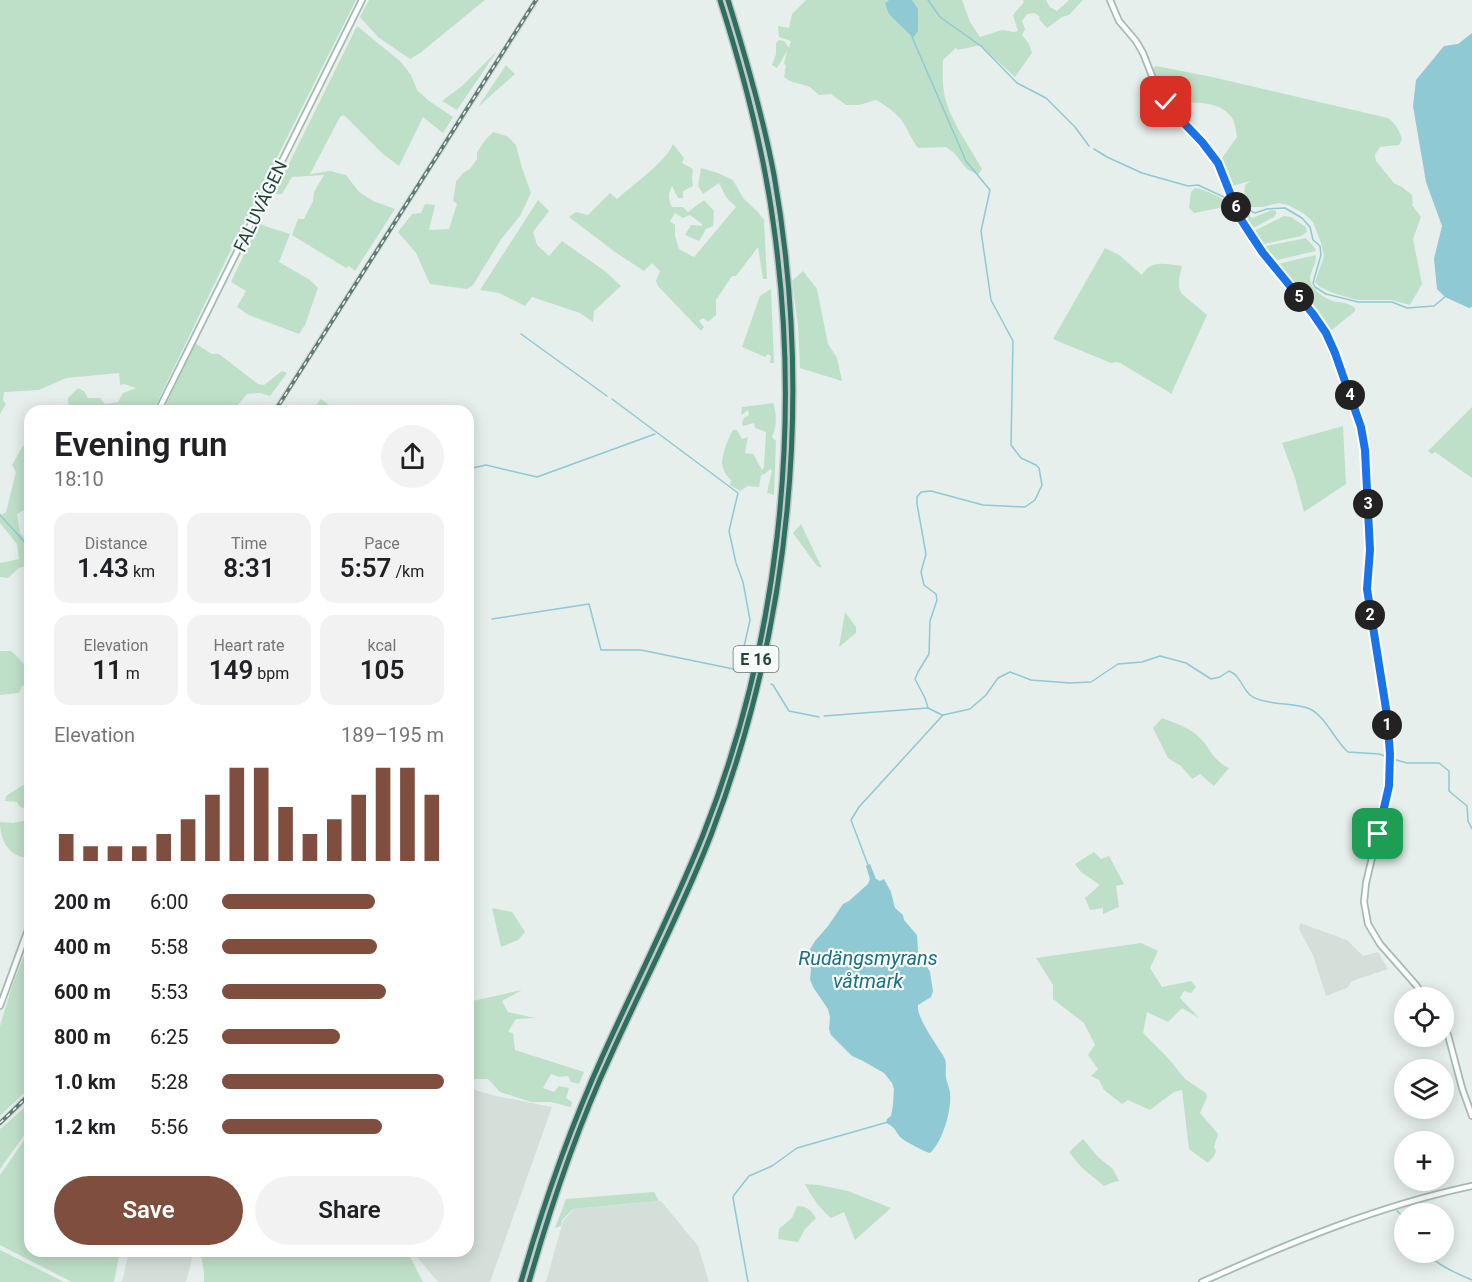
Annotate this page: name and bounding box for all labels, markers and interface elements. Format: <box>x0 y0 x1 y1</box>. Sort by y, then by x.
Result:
pin <box>1140 76 1191 127</box>
icon: check <box>1149 85 1182 118</box>
street label: FALUVÄGEN <box>229 157 291 255</box>
pin: 6 <box>1221 192 1251 222</box>
text: 6 <box>1231 197 1241 216</box>
pin: 5 <box>1284 282 1314 312</box>
text: 5 <box>1294 287 1304 306</box>
pin: 4 <box>1335 380 1365 410</box>
text: 4 <box>1345 385 1355 404</box>
text: Evening run <box>54 425 227 464</box>
button: share <box>381 425 444 488</box>
text: 18:10 <box>54 467 104 491</box>
pin: 3 <box>1353 489 1383 519</box>
text: 3 <box>1363 494 1373 513</box>
text: Distance <box>85 534 147 553</box>
text: Time <box>231 534 267 553</box>
text: Pace <box>364 534 400 553</box>
text: 1.43 <box>77 553 129 583</box>
text: 8:31 <box>223 553 275 583</box>
text: 5:57 <box>340 553 391 583</box>
text: km <box>129 562 155 581</box>
text: /km <box>391 562 424 581</box>
pin: 2 <box>1355 600 1385 630</box>
text: 2 <box>1365 605 1375 624</box>
text: Elevation <box>84 636 148 655</box>
text: Heart rate <box>213 636 285 655</box>
text: kcal <box>368 636 396 655</box>
road number: E 16 <box>734 646 778 672</box>
text: 11 <box>92 655 122 685</box>
text: 149 <box>209 655 253 685</box>
text: 105 <box>360 655 404 685</box>
text: m <box>122 664 140 683</box>
text: bpm <box>253 664 289 683</box>
pin: 1 <box>1372 710 1402 740</box>
text: 1 <box>1382 715 1392 734</box>
text: Elevation <box>54 723 135 747</box>
text: 189–195 m <box>341 723 444 747</box>
pin <box>1352 808 1403 859</box>
icon: arrive <box>1361 817 1394 850</box>
text: 200 m <box>54 890 111 914</box>
text: 6:00 <box>150 890 189 914</box>
text: 400 m <box>54 935 111 959</box>
text: 5:58 <box>150 935 189 959</box>
water label: Rudängsmyrans våtmark <box>798 946 938 993</box>
text: 600 m <box>54 980 111 1004</box>
text: 5:53 <box>150 980 189 1004</box>
map controls <box>1394 987 1454 1263</box>
button: locate <box>1394 987 1454 1047</box>
text: 800 m <box>54 1025 111 1049</box>
text: 6:25 <box>150 1025 189 1049</box>
button: layers <box>1394 1059 1454 1119</box>
text: 1.0 km <box>54 1070 116 1094</box>
text: 5:28 <box>150 1070 189 1094</box>
text: 1.2 km <box>54 1115 116 1139</box>
text: 5:56 <box>150 1115 189 1139</box>
button: + <box>1394 1131 1454 1191</box>
button: Save <box>54 1176 243 1245</box>
button: Share <box>255 1176 444 1245</box>
button: − <box>1394 1203 1454 1263</box>

